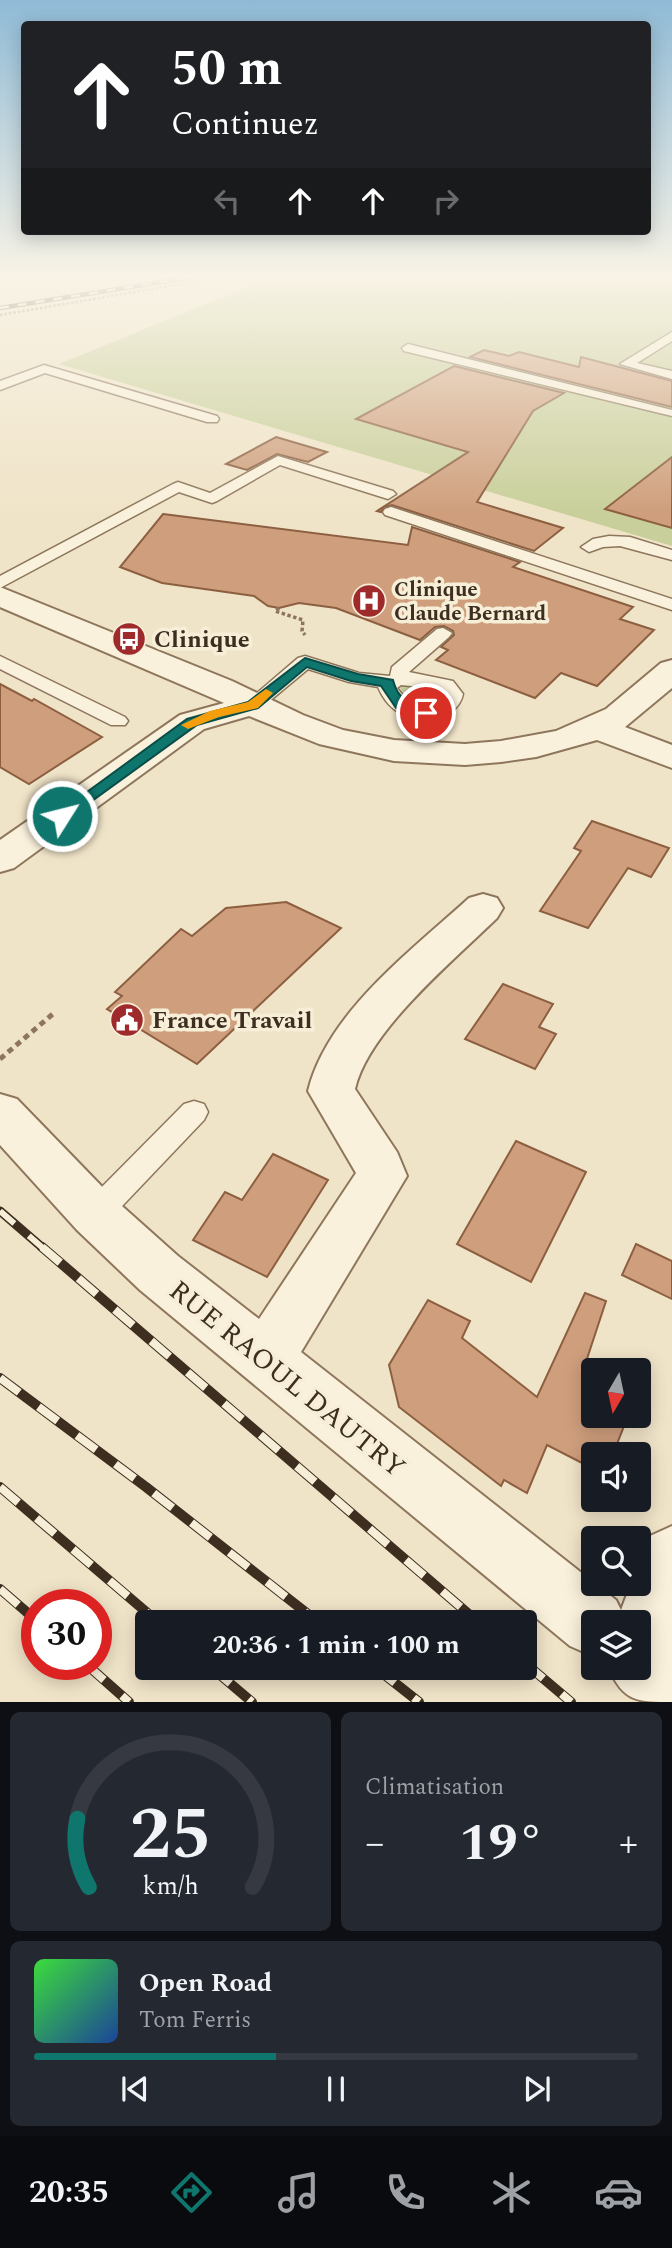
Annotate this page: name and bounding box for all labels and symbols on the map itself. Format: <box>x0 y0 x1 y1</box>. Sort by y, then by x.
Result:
place label: Clinique Claude Bernard <box>394 574 546 630</box>
hospital icon: Clinique Claude Bernard <box>350 582 388 620</box>
bus stop icon: Clinique <box>110 620 148 658</box>
place label: Clinique <box>154 622 250 658</box>
pin <box>396 683 456 743</box>
position arrow <box>25 779 99 853</box>
public building icon: France Travail <box>108 1001 146 1039</box>
place label: France Travail <box>152 1003 312 1039</box>
street label: RUE RAOUL DAUTRY <box>159 1270 415 1488</box>
north arrow <box>581 1358 651 1428</box>
speed limit sign: 30 <box>21 1589 112 1680</box>

